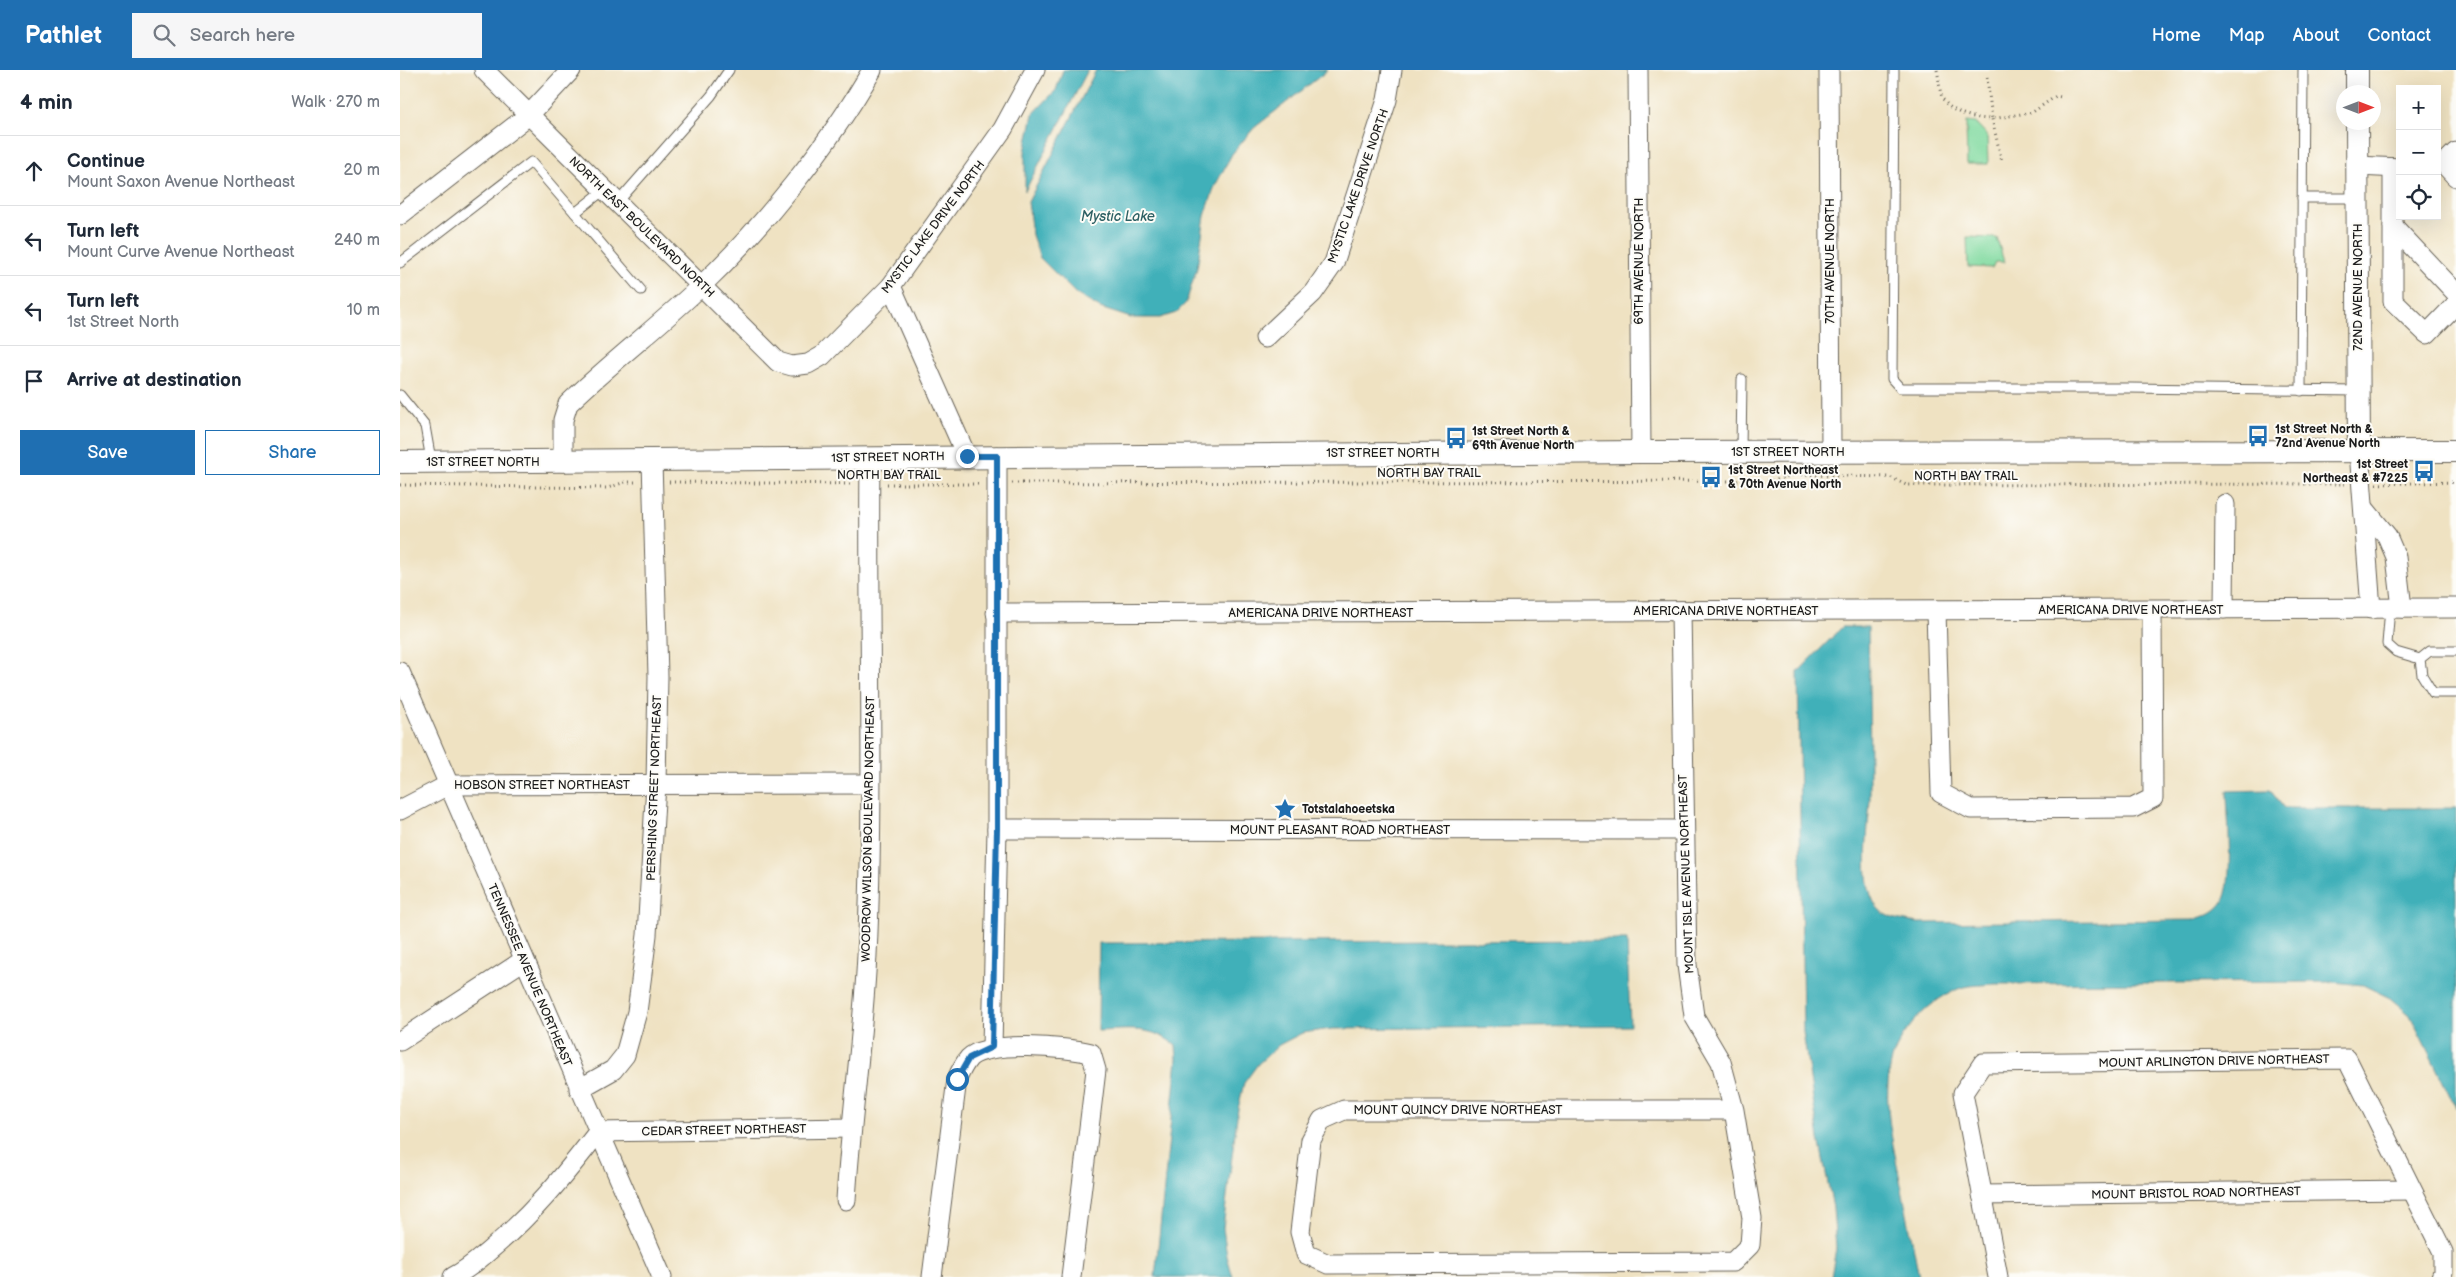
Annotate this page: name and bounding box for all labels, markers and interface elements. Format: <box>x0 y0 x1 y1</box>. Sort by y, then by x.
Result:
search box <box>132 13 482 58</box>
text: Pathlet <box>25 21 102 50</box>
icon: search <box>150 21 178 49</box>
text: Search here <box>190 24 295 47</box>
text: Home <box>2152 25 2201 46</box>
text: Map <box>2229 25 2265 46</box>
text: About <box>2293 25 2340 46</box>
text: Contact <box>2368 25 2431 46</box>
north arrow <box>2336 85 2381 130</box>
map controls <box>2396 85 2441 220</box>
button: + <box>2396 85 2441 130</box>
text: 4 min <box>20 90 73 115</box>
text: Walk · 270 m <box>291 93 380 112</box>
street label: MYSTIC LAKE DRIVE NORTH <box>1325 107 1392 265</box>
button: − <box>2396 130 2441 175</box>
text: Continue <box>67 150 145 173</box>
street label: NORTH EAST BOULEVARD NORTH <box>566 154 718 301</box>
icon: ahead <box>20 157 48 185</box>
street label: MYSTIC LAKE DRIVE NORTH <box>879 158 988 297</box>
text: 20 m <box>344 161 380 180</box>
text: Mount Saxon Avenue Northeast <box>67 173 295 192</box>
button: locate <box>2396 175 2441 220</box>
street label: 69TH AVENUE NORTH <box>1632 198 1647 324</box>
street label: 70TH AVENUE NORTH <box>1823 198 1838 324</box>
water label: Mystic Lake <box>1081 208 1155 225</box>
text: Turn left <box>67 220 139 243</box>
street label: 72ND AVENUE NORTH <box>2351 223 2366 351</box>
icon: left <box>20 227 48 255</box>
text: 240 m <box>334 231 380 250</box>
text: Mount Curve Avenue Northeast <box>67 243 295 262</box>
text: Turn left <box>67 290 139 313</box>
icon: left <box>20 297 48 325</box>
text: 10 m <box>347 301 380 320</box>
text: 1st Street North <box>67 313 179 332</box>
icon: arrive <box>20 367 48 395</box>
text: Arrive at destination <box>67 369 242 392</box>
place label: 1st Street North & 72nd Avenue North <box>2275 422 2380 451</box>
bus stop icon: 1st Street North & 72nd Avenue North <box>2245 423 2271 449</box>
place label: 1st Street North & 69th Avenue North <box>1472 424 1574 453</box>
bus stop icon: 1st Street North & 69th Avenue North <box>1443 425 1469 451</box>
button: Save <box>20 430 195 475</box>
button: Share <box>205 430 380 475</box>
route end <box>956 445 979 468</box>
street label: 1ST STREET NORTH <box>1731 445 1845 460</box>
street label: 1ST STREET NORTH <box>1326 446 1440 461</box>
street label: 1ST STREET NORTH <box>831 449 945 466</box>
street label: 1ST STREET NORTH <box>426 455 540 470</box>
place label: 1st Street Northeast & #7225 <box>2303 457 2408 486</box>
bus stop icon: 1st Street Northeast & #7225 <box>2411 458 2437 484</box>
place label: 1st Street Northeast & 70th Avenue North <box>1728 463 1841 492</box>
bus stop icon: 1st Street Northeast & 70th Avenue North <box>1698 464 1724 490</box>
street label: NORTH BAY TRAIL <box>1377 466 1481 481</box>
street label: NORTH BAY TRAIL <box>837 468 941 483</box>
street label: NORTH BAY TRAIL <box>1914 469 2018 484</box>
street label: AMERICANA DRIVE NORTHEAST <box>2038 603 2224 618</box>
street label: AMERICANA DRIVE NORTHEAST <box>1633 604 1819 619</box>
street label: AMERICANA DRIVE NORTHEAST <box>1228 606 1414 621</box>
street label: PERSHING STREET NORTHEAST <box>644 694 665 881</box>
street label: WOODROW WILSON BOULEVARD NORTHEAST <box>859 695 878 962</box>
street label: MOUNT ISLE AVENUE NORTHEAST <box>1675 773 1697 974</box>
street label: HOBSON STREET NORTHEAST <box>454 778 631 793</box>
place icon: Totstalahoeetska <box>1272 796 1298 822</box>
place label: Totstalahoeetska <box>1302 802 1395 817</box>
street label: MOUNT PLEASANT ROAD NORTHEAST <box>1230 823 1451 838</box>
street label: TENNESSEE AVENUE NORTHEAST <box>484 881 575 1070</box>
street label: MOUNT ARLINGTON DRIVE NORTHEAST <box>2098 1052 2331 1071</box>
route start <box>946 1068 969 1091</box>
street label: MOUNT QUINCY DRIVE NORTHEAST <box>1353 1103 1563 1118</box>
street label: CEDAR STREET NORTHEAST <box>641 1122 807 1139</box>
street label: MOUNT BRISTOL ROAD NORTHEAST <box>2091 1184 2302 1203</box>

